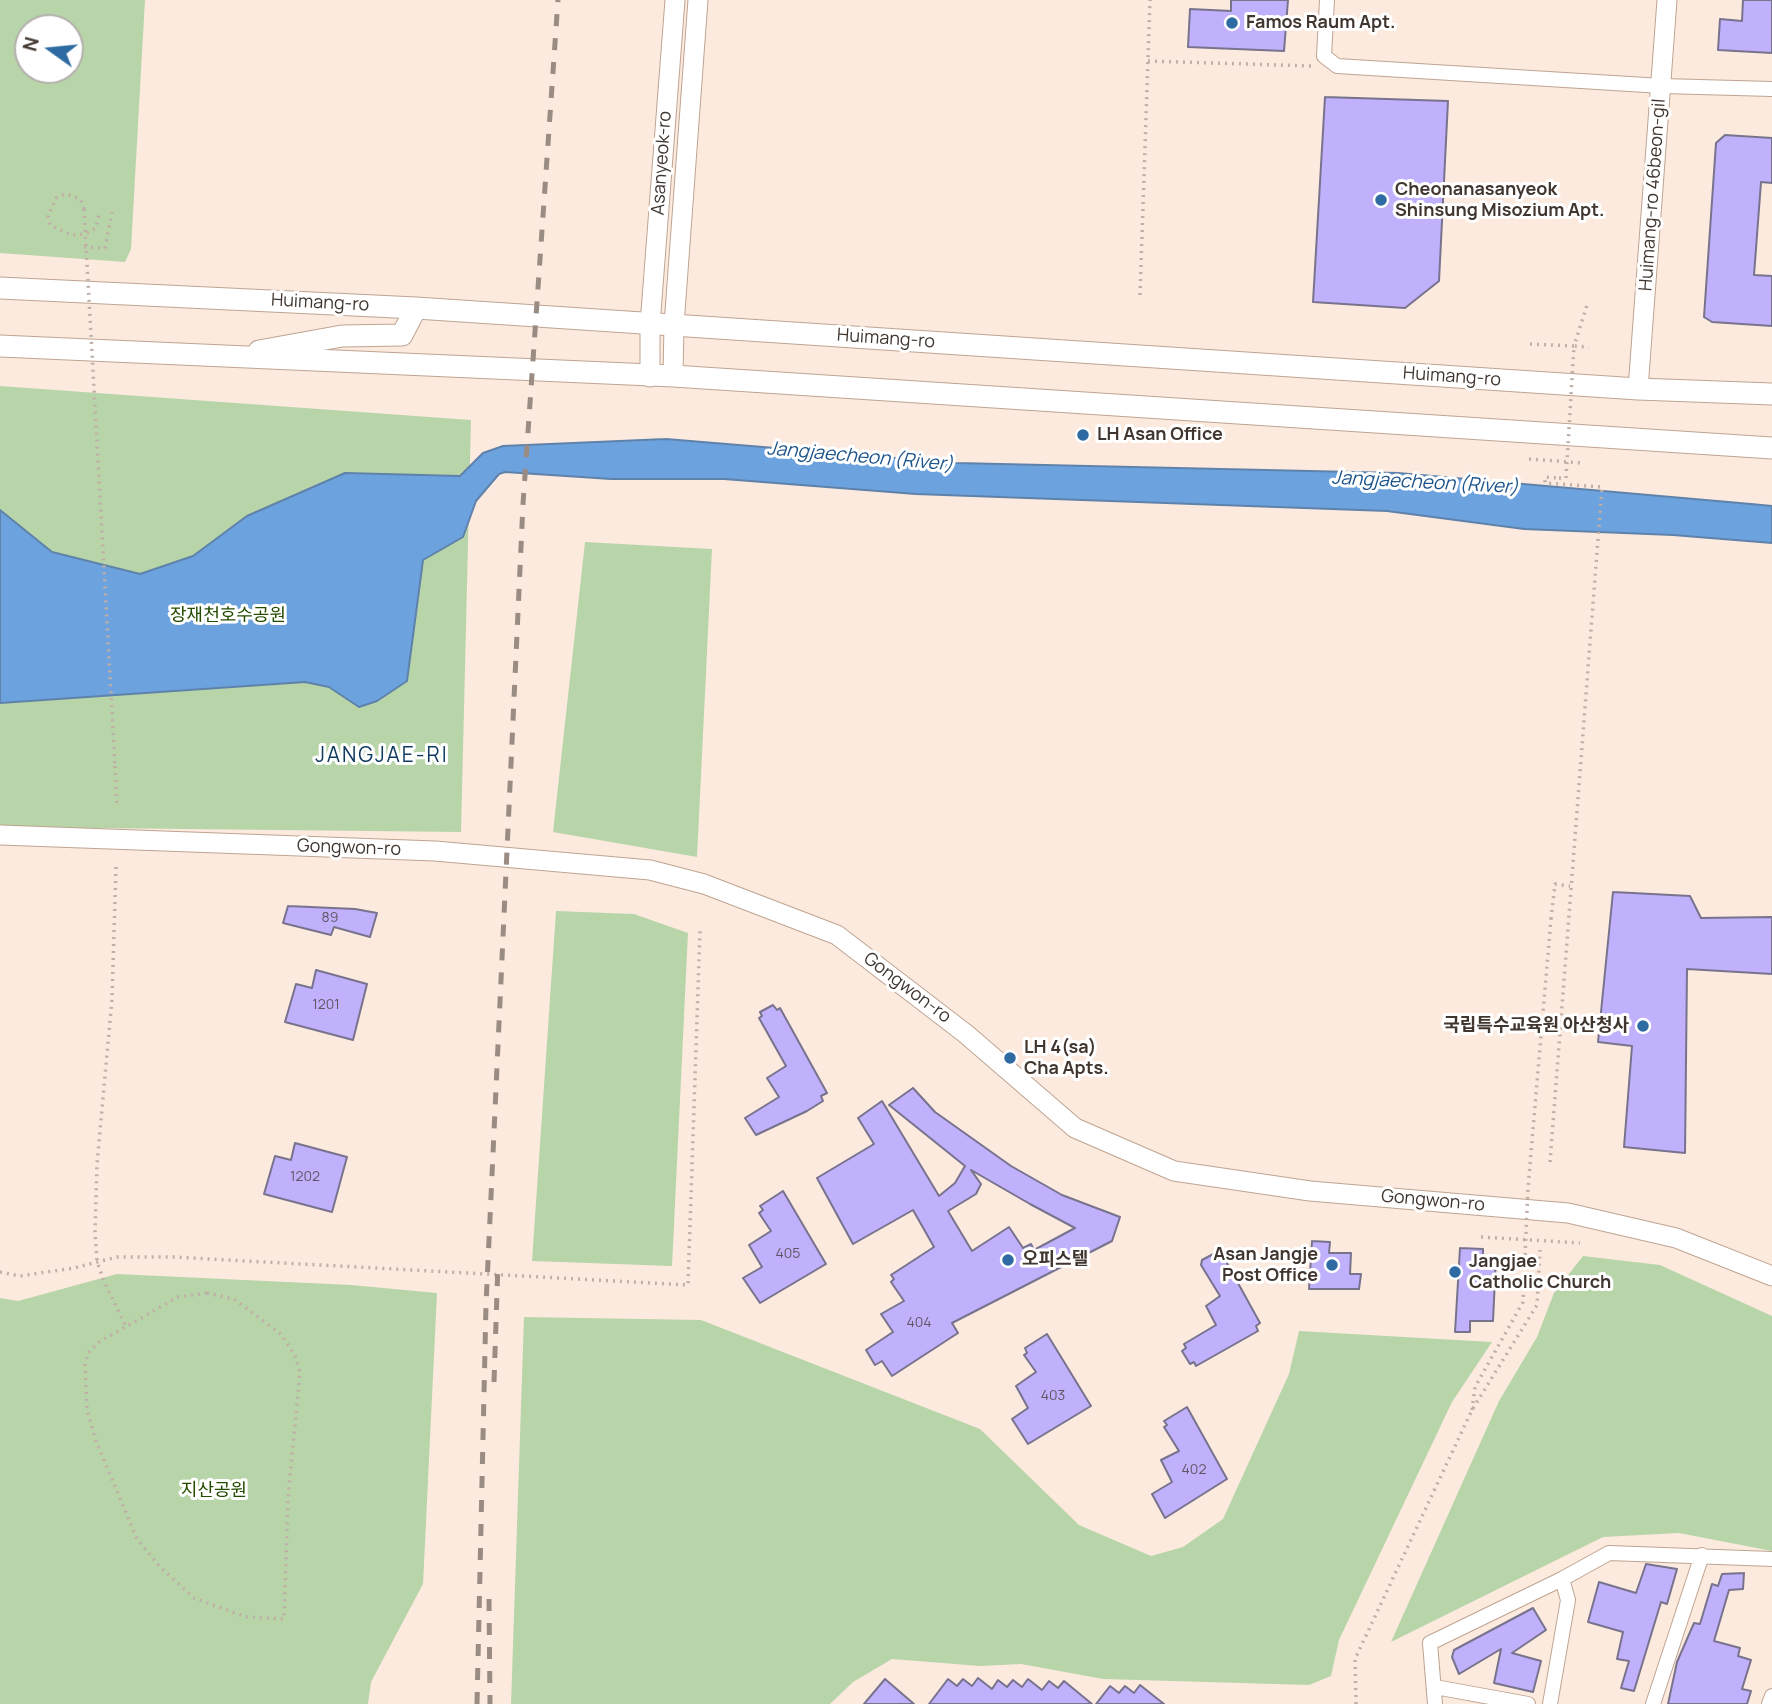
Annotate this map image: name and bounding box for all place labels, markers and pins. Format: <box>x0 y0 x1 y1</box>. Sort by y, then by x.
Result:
place label: Famos Raum Apt. <box>1246 12 1395 34</box>
marker: Famos Raum Apt. <box>1224 15 1240 31</box>
place label: Cheonanasanyeok Shinsung Misozium Apt. <box>1395 179 1604 222</box>
marker: Cheonanasanyeok Shinsung Misozium Apt. <box>1373 192 1389 208</box>
place label: LH Asan Office <box>1097 424 1223 446</box>
marker: LH Asan Office <box>1075 427 1091 443</box>
place label: 국립특수교육원 아산청사 <box>1443 1015 1629 1037</box>
marker: 국립특수교육원 아산청사 <box>1635 1018 1651 1034</box>
place label: LH 4(sa) Cha Apts. <box>1024 1037 1109 1080</box>
marker: LH 4(sa) Cha Apts. <box>1002 1050 1018 1066</box>
place label: Asan Jangje Post Office <box>1213 1244 1318 1286</box>
place label: 오피스텔 <box>1022 1249 1088 1271</box>
place label: Jangjae Catholic Church <box>1469 1251 1611 1294</box>
marker: 오피스텔 <box>1000 1252 1016 1268</box>
marker: Asan Jangje Post Office <box>1324 1257 1340 1273</box>
marker: Jangjae Catholic Church <box>1447 1264 1463 1280</box>

